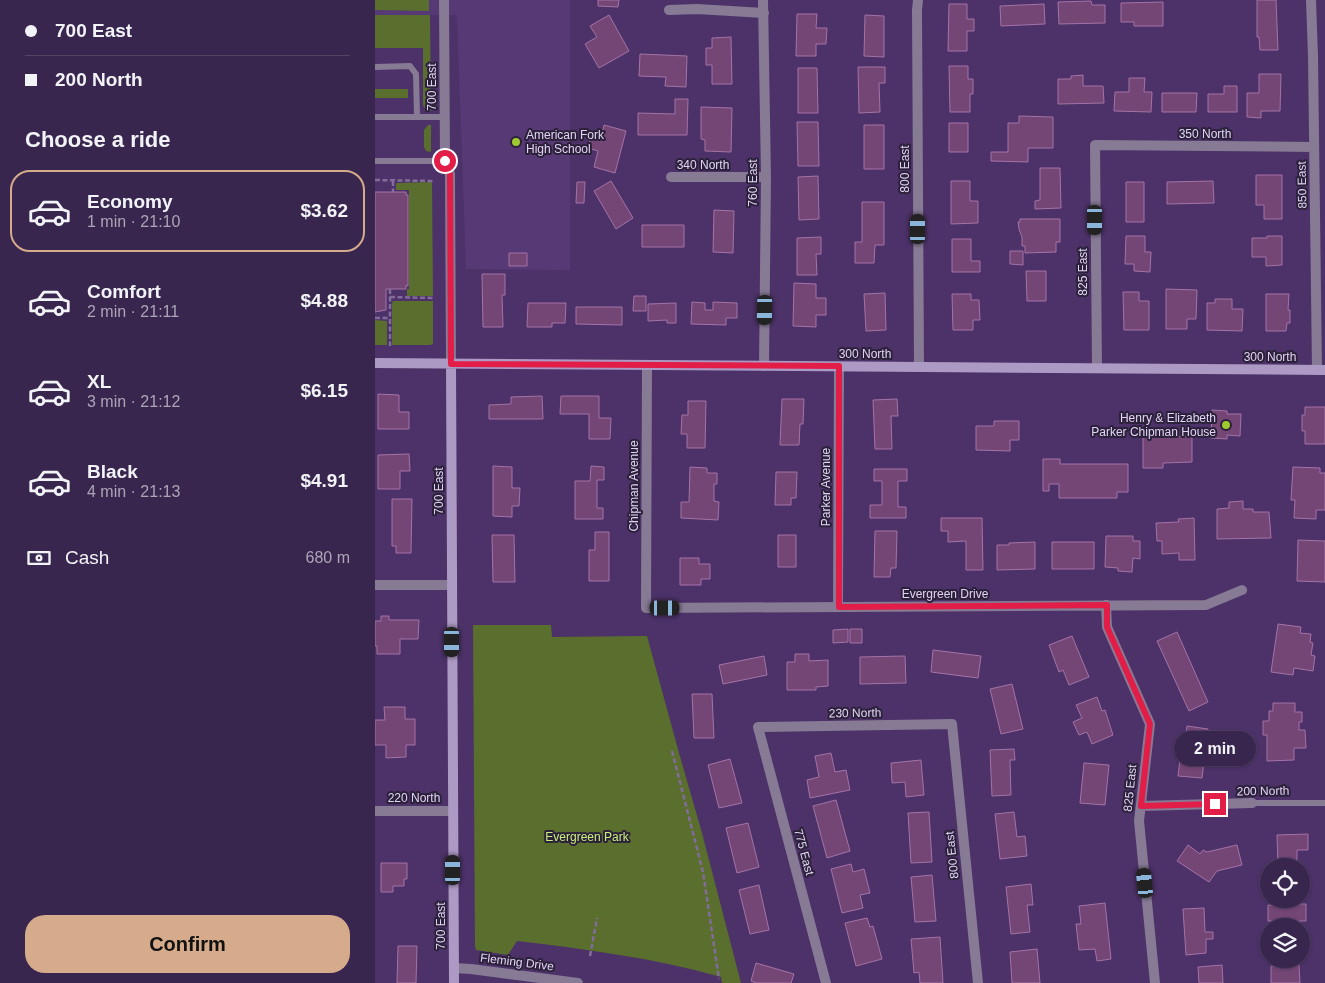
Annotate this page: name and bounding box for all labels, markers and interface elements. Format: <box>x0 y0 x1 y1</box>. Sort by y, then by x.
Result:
text: 700 East <box>55 20 132 41</box>
street label: 700 East <box>425 63 439 111</box>
text: 200 North <box>55 69 143 90</box>
text: Choose a ride <box>25 127 170 152</box>
street label: 350 North <box>1179 127 1231 141</box>
place label: American Fork High School <box>526 128 605 156</box>
marker: American Fork High School <box>510 136 522 148</box>
street label: 800 East <box>898 145 912 193</box>
route start <box>434 150 456 172</box>
street label: 340 North <box>677 158 729 172</box>
street label: 760 East <box>746 159 760 207</box>
street label: 850 East <box>1295 161 1309 209</box>
icon: car <box>27 189 72 234</box>
text: Economy <box>87 191 173 212</box>
text: $3.62 <box>300 200 348 221</box>
car <box>1087 205 1102 235</box>
text: 1 min · 21:10 <box>87 213 180 230</box>
car <box>910 214 925 244</box>
street label: 825 East <box>1076 248 1090 296</box>
icon: car <box>27 279 72 324</box>
text: Comfort <box>87 281 161 302</box>
text: $4.88 <box>300 290 348 311</box>
car <box>757 295 772 325</box>
text: 2 min · 21:11 <box>87 303 179 320</box>
street label: 300 North <box>839 347 891 361</box>
street label: 300 North <box>1244 350 1296 364</box>
icon: car <box>27 369 72 414</box>
text: XL <box>87 371 111 392</box>
text: $6.15 <box>300 380 348 401</box>
text: 3 min · 21:12 <box>87 393 180 410</box>
place label: Henry & Elizabeth Parker Chipman House <box>1091 411 1216 439</box>
marker: Henry & Elizabeth Parker Chipman House <box>1220 419 1232 431</box>
street label: Chipman Avenue <box>627 440 641 532</box>
street label: Parker Avenue <box>819 447 833 526</box>
icon: car <box>27 459 72 504</box>
text: Black <box>87 461 138 482</box>
street label: 700 East <box>432 467 446 515</box>
text: $4.91 <box>300 470 348 491</box>
text: 4 min · 21:13 <box>87 483 180 500</box>
icon: cash <box>25 544 53 572</box>
text: Cash <box>65 547 109 568</box>
text: 680 m <box>306 549 350 566</box>
street label: Evergreen Drive <box>902 587 989 601</box>
car <box>650 601 680 616</box>
car <box>444 627 459 657</box>
street label: 230 North <box>829 706 881 720</box>
callout: 2 min <box>1174 732 1256 766</box>
text: 2 min <box>1194 740 1236 757</box>
street label: 825 East <box>1121 763 1140 812</box>
street label: 200 North <box>1237 784 1289 798</box>
street label: 220 North <box>388 791 440 805</box>
route end <box>1204 793 1226 815</box>
street label: 775 East <box>791 827 817 877</box>
park label: Evergreen Park <box>545 830 630 844</box>
street label: 800 East <box>942 830 961 879</box>
car <box>445 855 460 885</box>
map controls <box>1260 858 1310 968</box>
button: locate <box>1260 858 1310 908</box>
car <box>1135 867 1154 899</box>
street label: 700 East <box>434 902 448 950</box>
button: Confirm <box>25 915 350 973</box>
button: layers <box>1260 918 1310 968</box>
street label: Fleming Drive <box>479 951 555 973</box>

